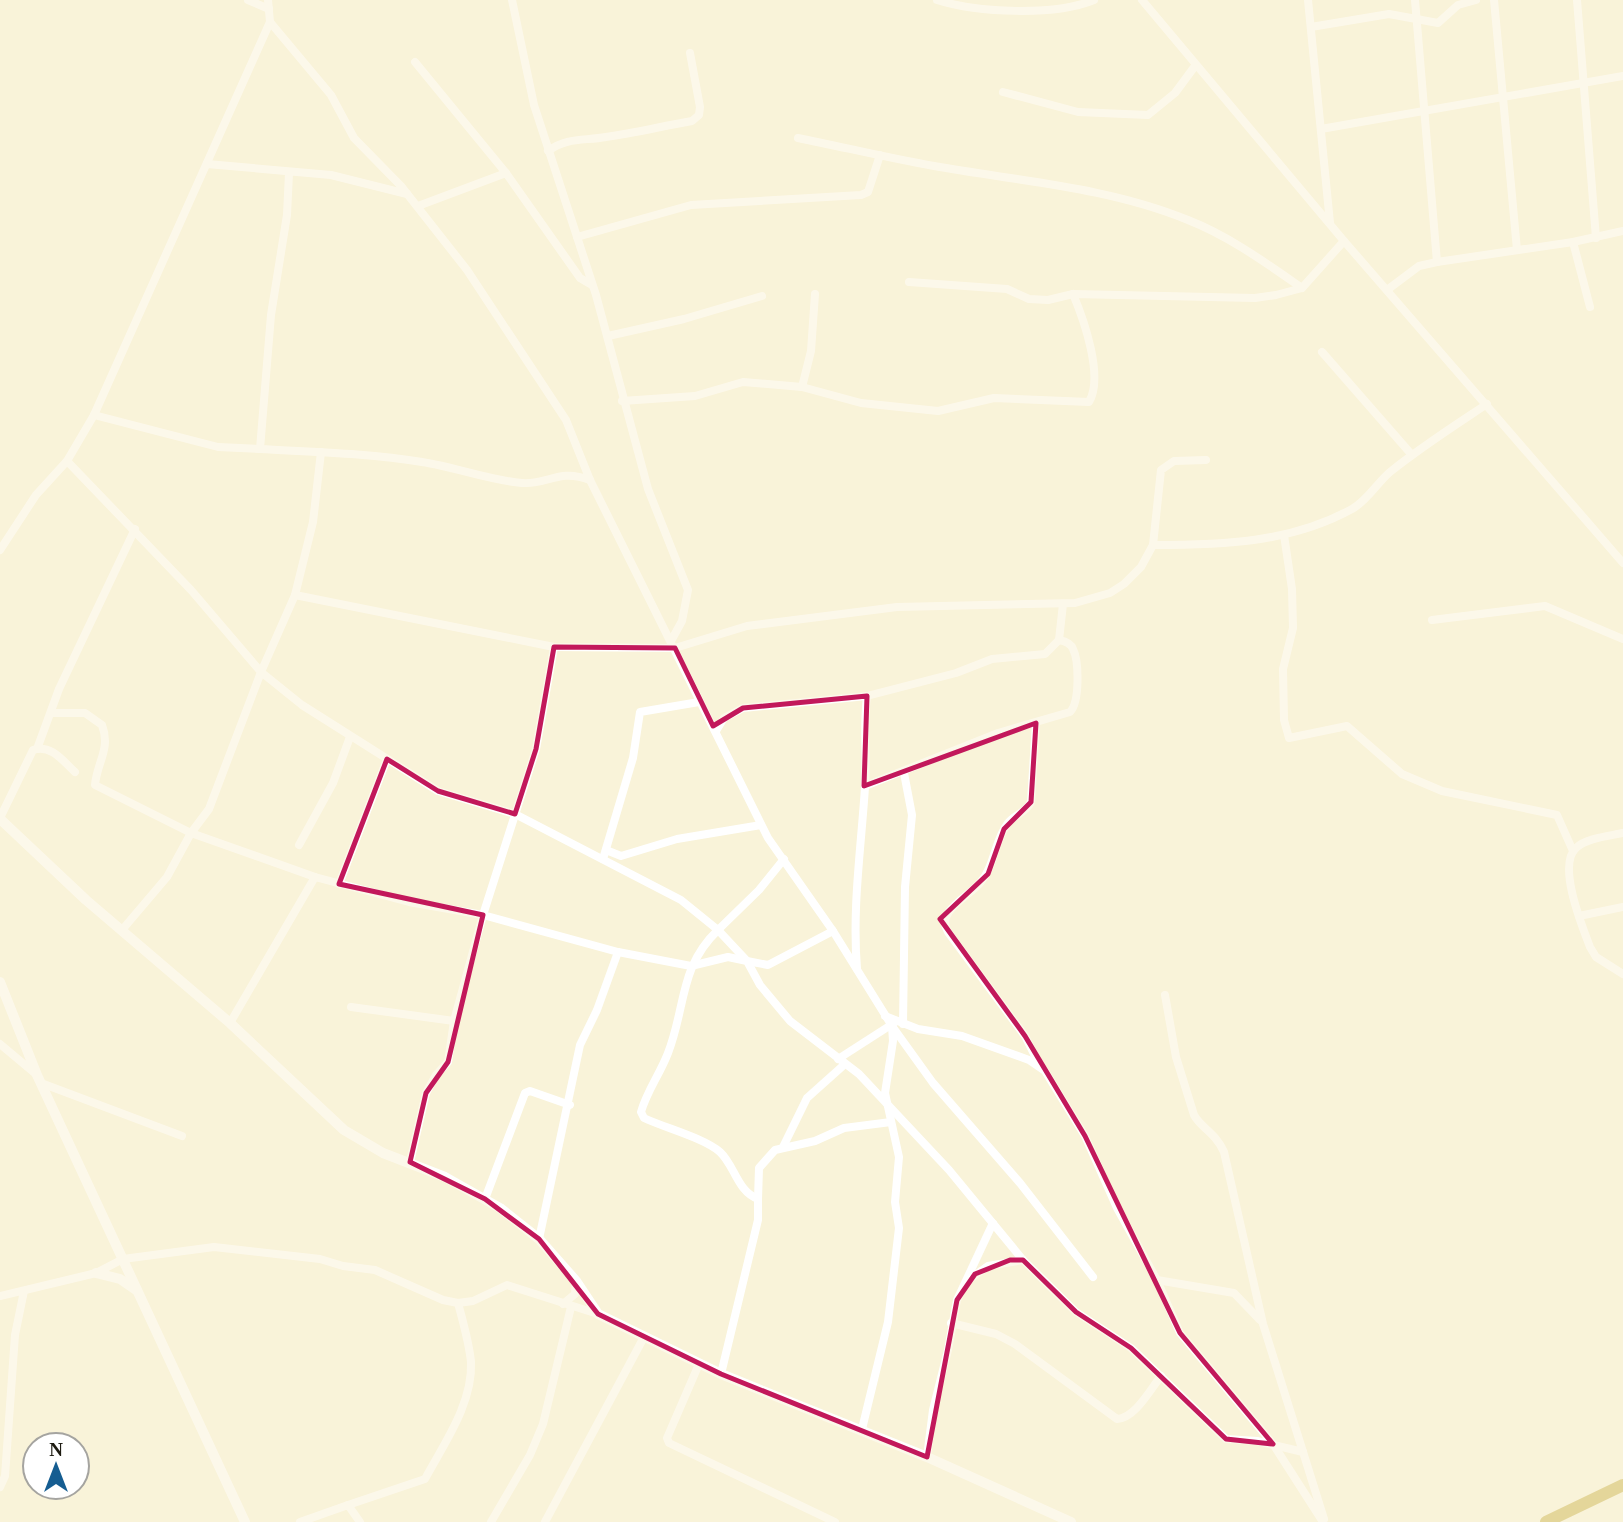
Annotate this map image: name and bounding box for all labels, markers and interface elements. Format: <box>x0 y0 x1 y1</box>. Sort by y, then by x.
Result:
north arrow <box>21 1431 91 1501</box>
text: N <box>49 1439 63 1460</box>

